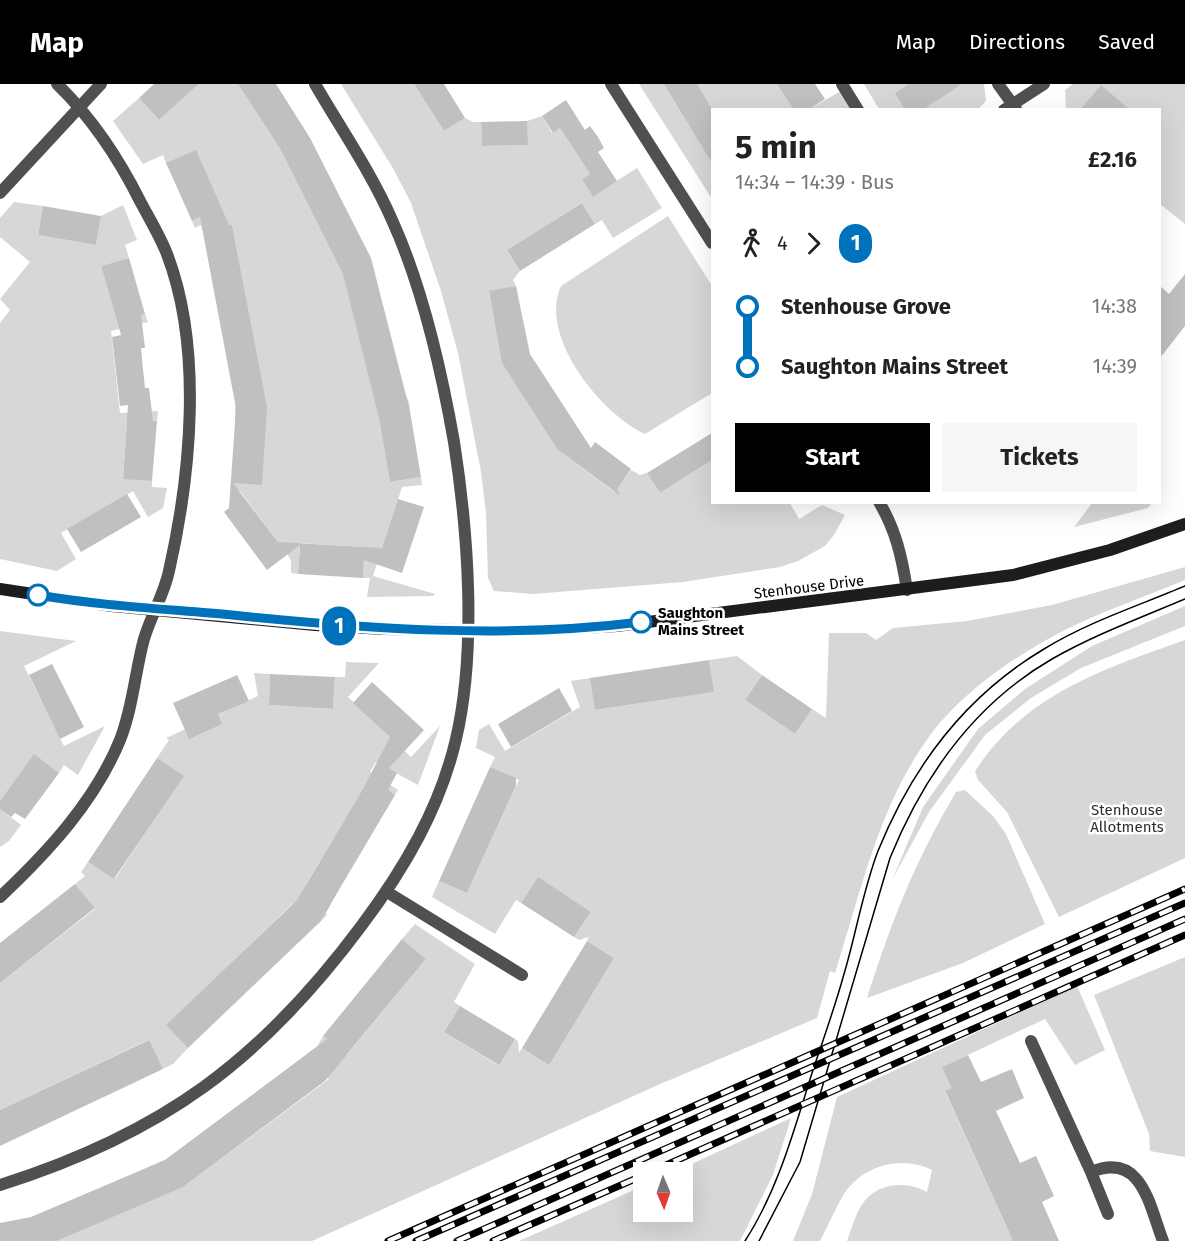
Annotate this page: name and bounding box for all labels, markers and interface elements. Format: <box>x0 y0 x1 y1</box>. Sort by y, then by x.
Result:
text: Map <box>30 26 84 59</box>
text: Map <box>896 29 936 55</box>
text: Directions <box>969 29 1065 55</box>
text: Saved <box>1098 29 1155 55</box>
text: 5 min <box>735 127 817 167</box>
text: £2.16 <box>1088 146 1137 173</box>
text: 14:34 – 14:39 · Bus <box>735 170 894 194</box>
icon: walk <box>735 227 768 260</box>
icon: forward <box>797 227 830 260</box>
text: 1 <box>851 230 860 256</box>
text: 4 <box>777 231 788 255</box>
text: Stenhouse Grove <box>781 293 951 320</box>
text: 14:38 <box>1092 294 1137 318</box>
text: Saughton Mains Street <box>781 353 1008 380</box>
text: 14:39 <box>1092 354 1137 378</box>
button: Start <box>735 423 930 492</box>
button: Tickets <box>942 423 1137 492</box>
street label: Stenhouse Drive <box>753 571 865 603</box>
unlabelled marker <box>27 584 49 606</box>
place label: Saughton Mains Street <box>658 604 744 639</box>
line badge: 1 <box>320 606 358 646</box>
marker: Saughton Mains Street <box>630 611 652 633</box>
text: 1 <box>334 613 344 639</box>
park label: Stenhouse Allotments <box>1090 801 1164 836</box>
north arrow <box>633 1162 693 1222</box>
map controls <box>633 1162 693 1222</box>

